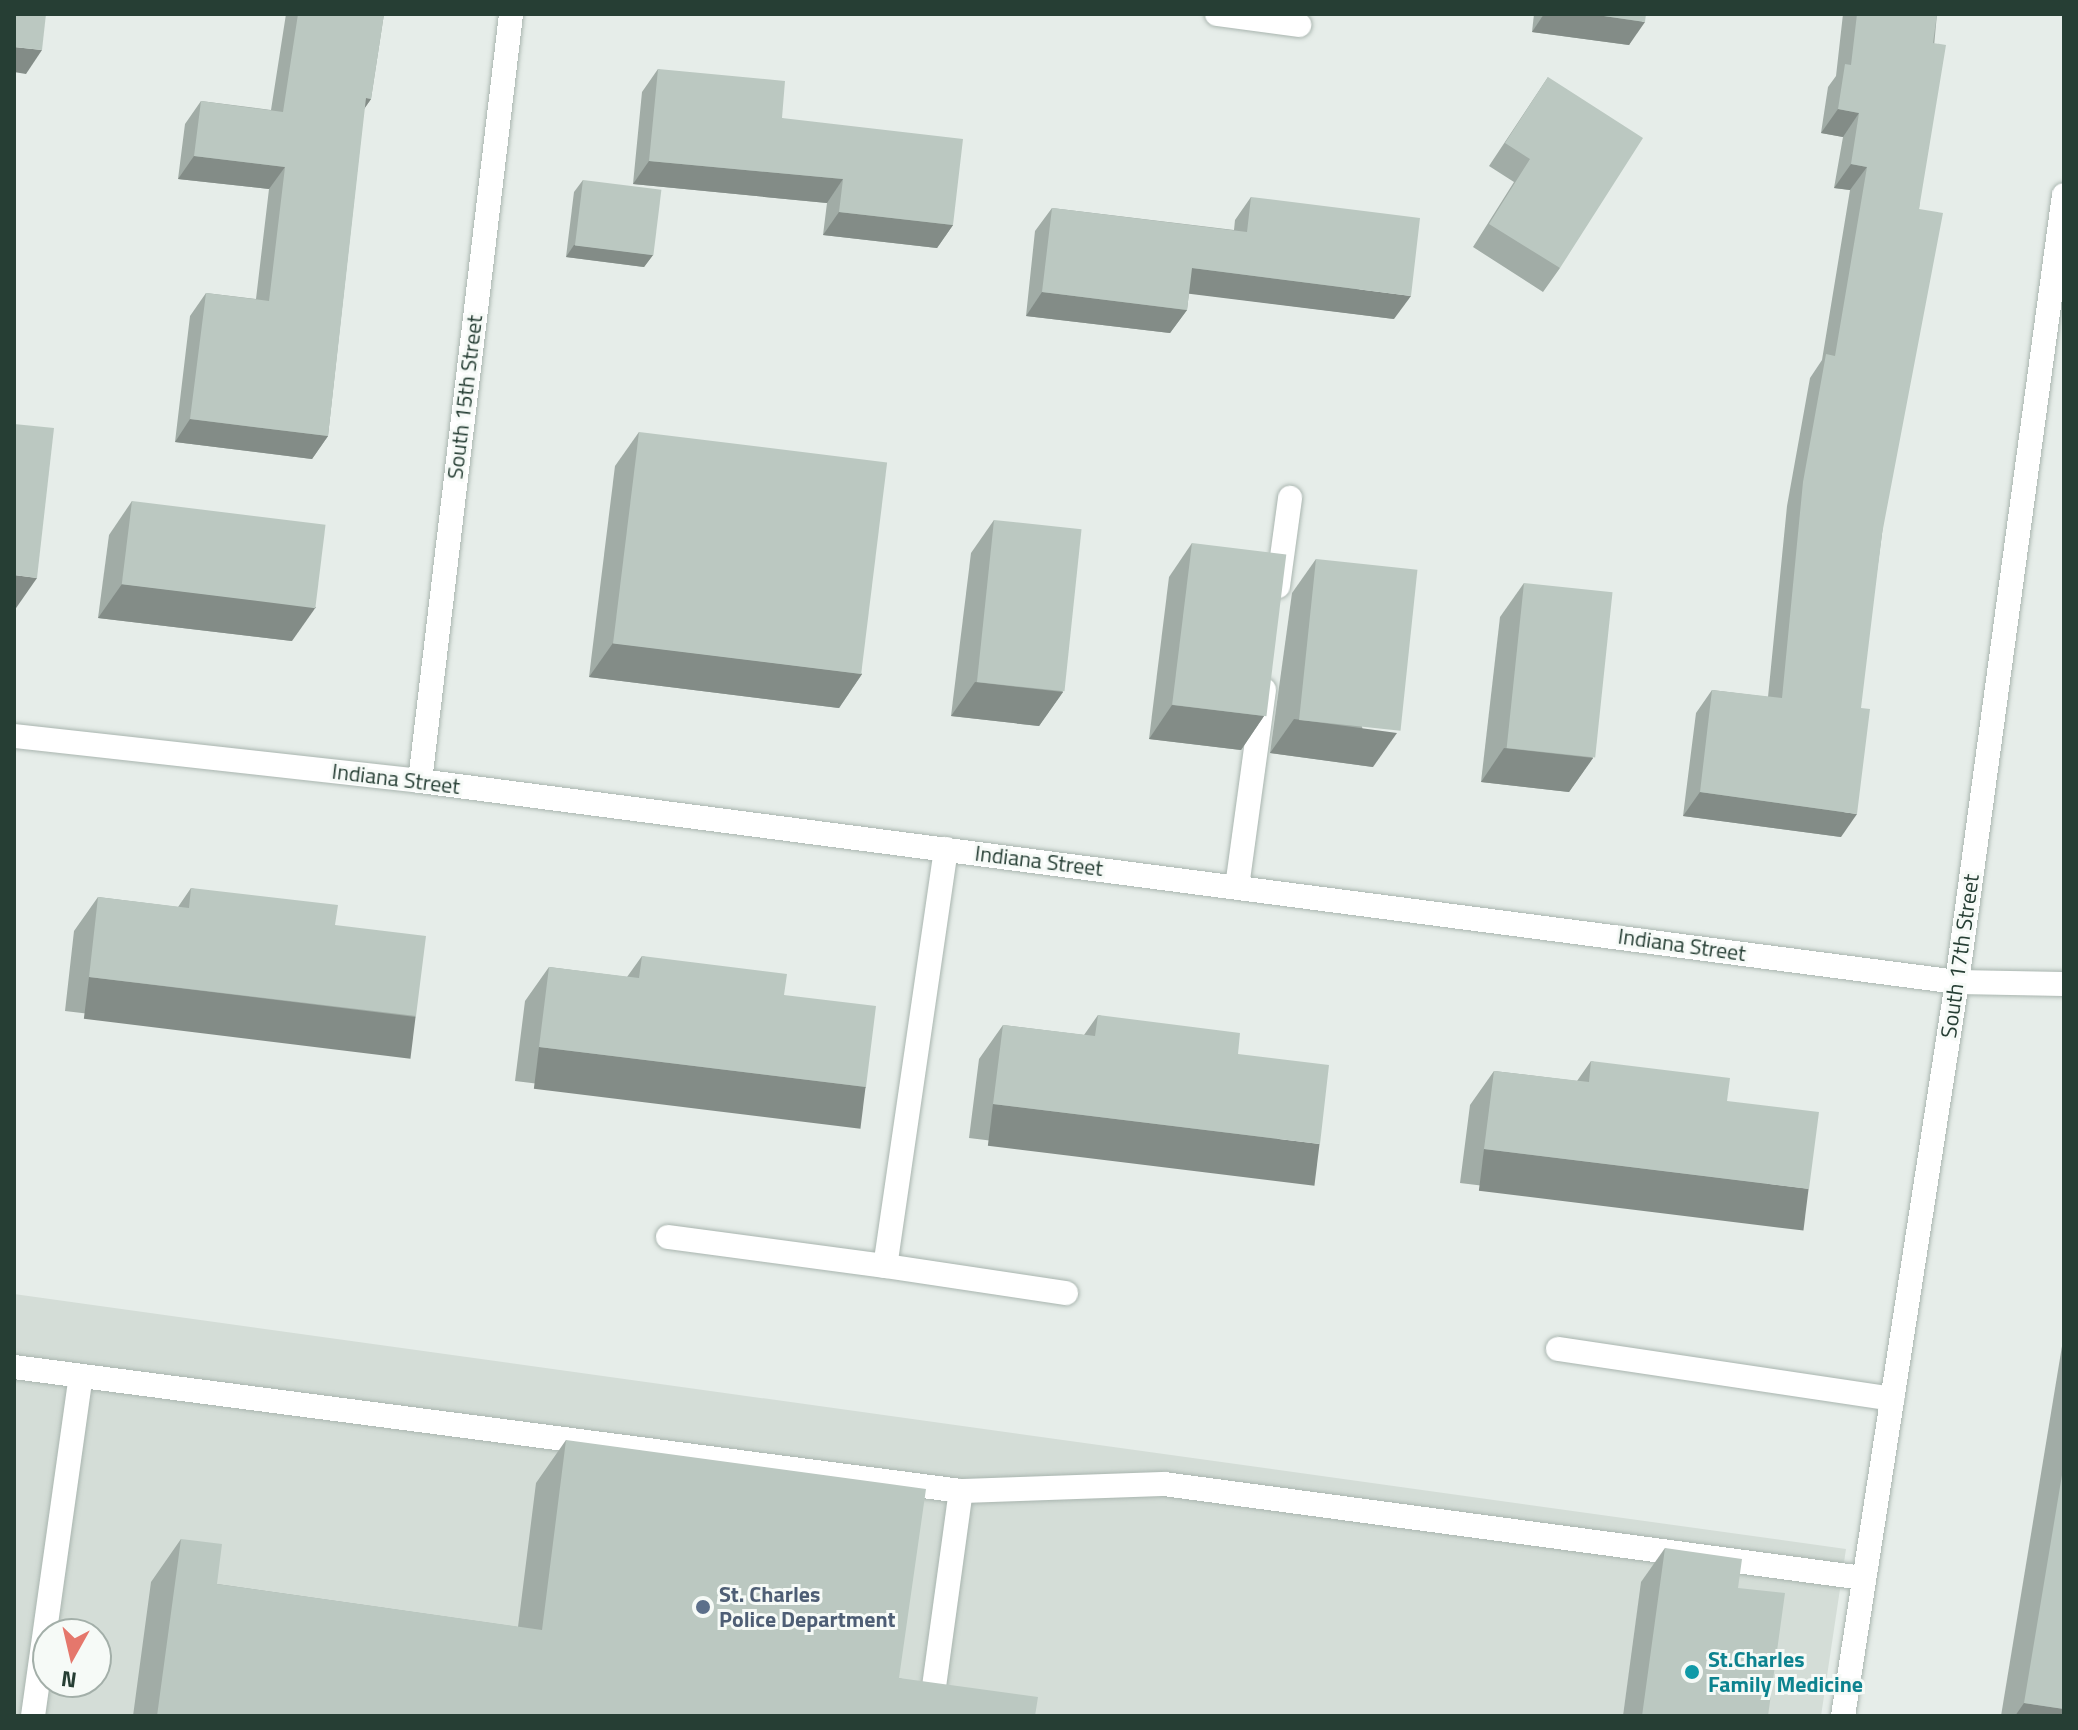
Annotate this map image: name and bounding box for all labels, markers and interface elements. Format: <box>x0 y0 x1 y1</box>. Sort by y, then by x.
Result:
street label: South 15th Street <box>442 313 488 481</box>
street label: Indiana Street <box>330 758 462 800</box>
street label: Indiana Street <box>973 840 1105 882</box>
street label: South 17th Street <box>1935 872 1985 1040</box>
street label: Indiana Street <box>1616 923 1748 967</box>
place label: St. Charles Police Department <box>719 1581 896 1632</box>
marker: St. Charles Police Department <box>694 1598 712 1616</box>
north arrow <box>32 1618 112 1698</box>
place label: St.Charles Family Medicine <box>1708 1646 1863 1698</box>
text: N <box>59 1662 79 1698</box>
marker: St.Charles Family Medicine <box>1683 1663 1701 1681</box>

